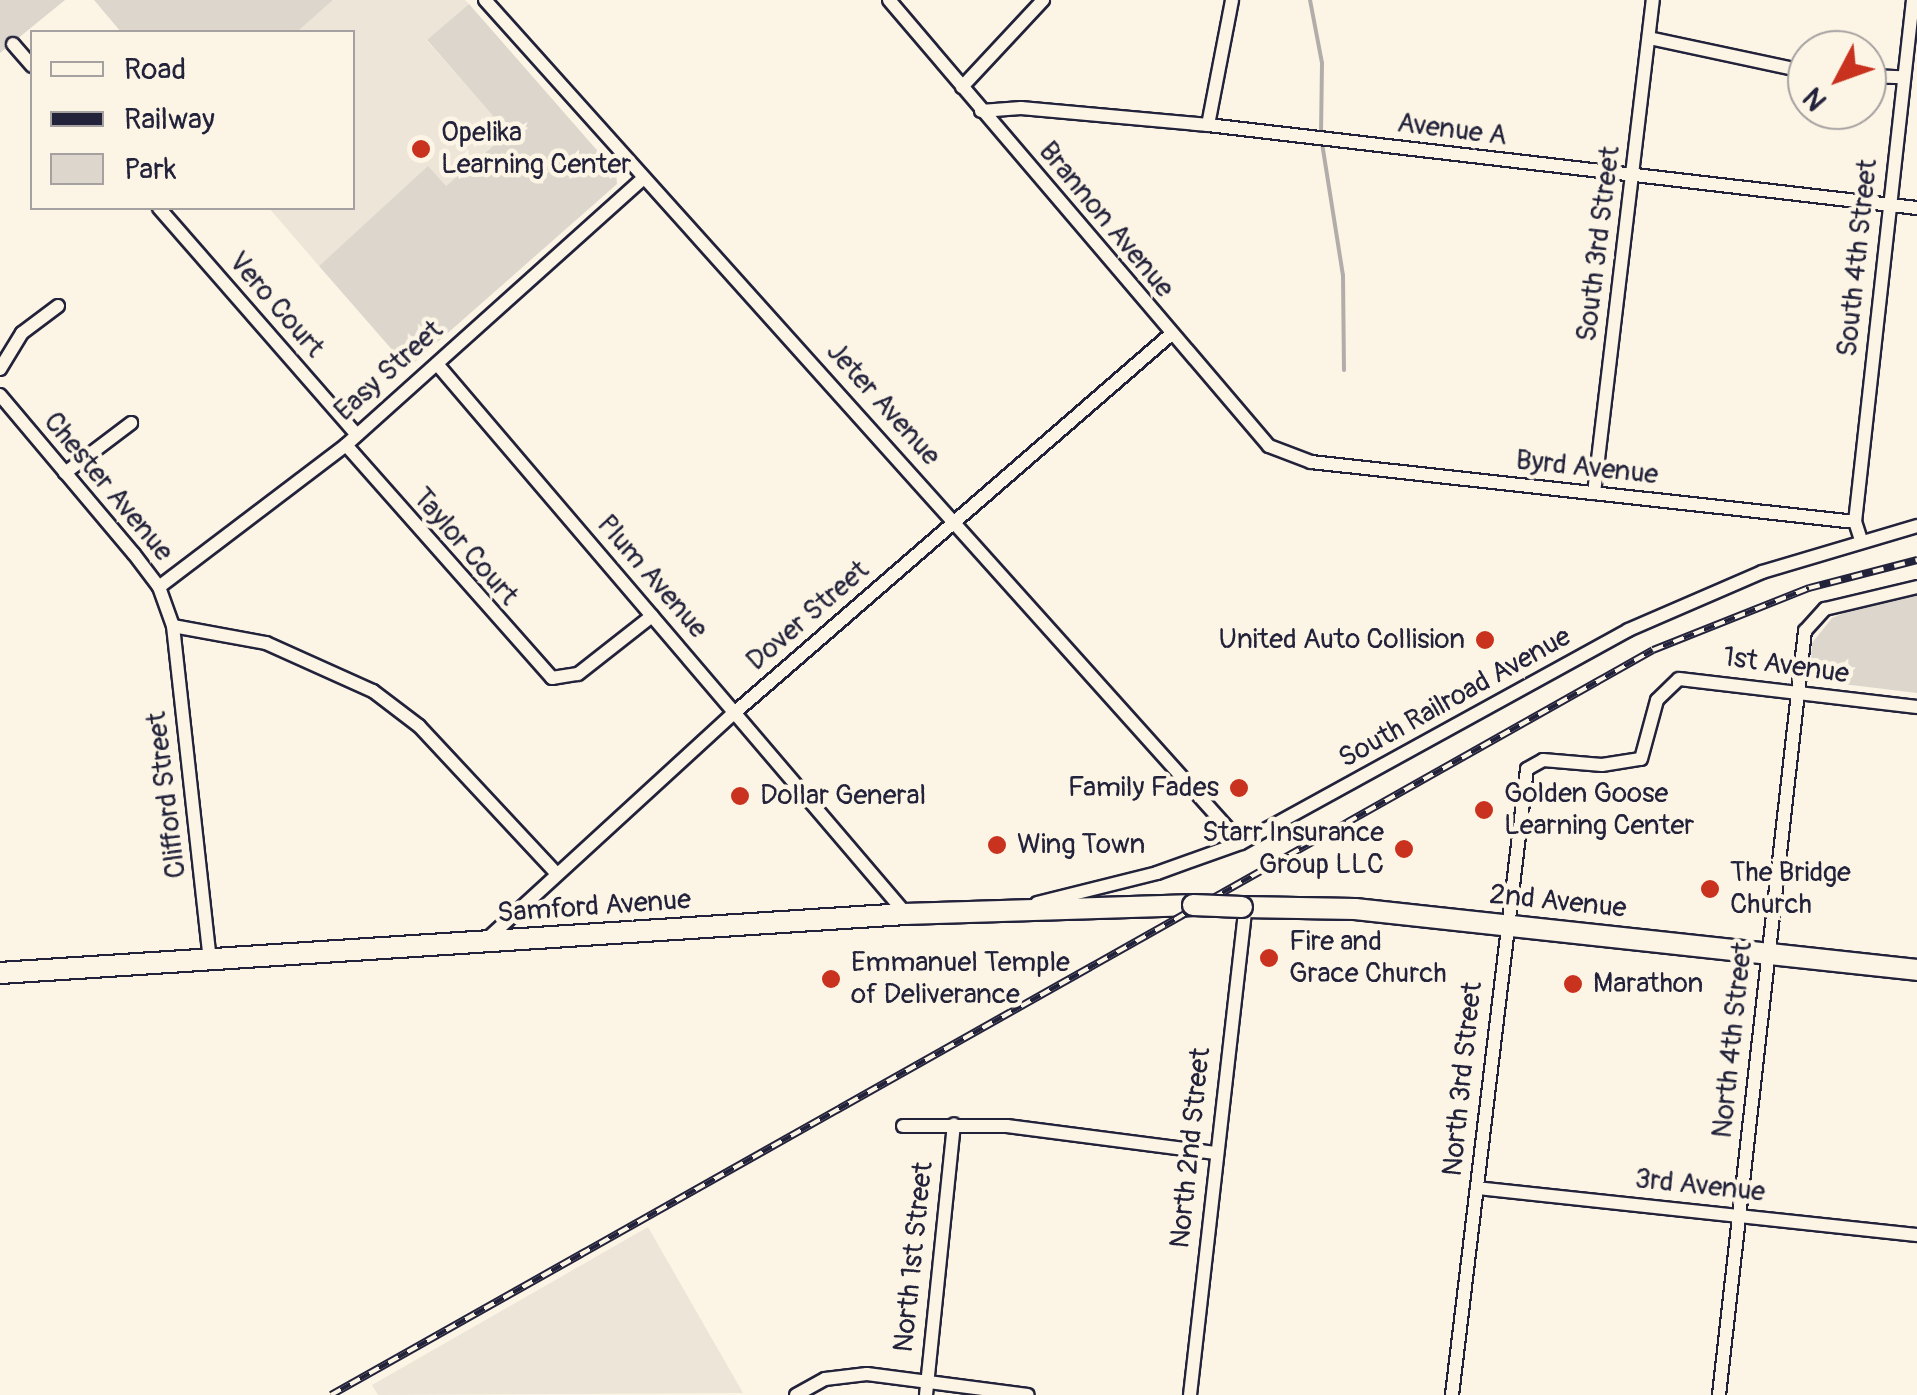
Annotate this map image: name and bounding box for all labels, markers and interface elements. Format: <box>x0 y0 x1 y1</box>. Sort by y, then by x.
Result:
legend <box>30 30 355 210</box>
north arrow <box>1787 30 1887 130</box>
text: Road <box>124 51 186 88</box>
text: N <box>1796 80 1835 117</box>
text: Railway <box>124 101 215 138</box>
street label: Avenue A <box>1395 107 1509 153</box>
place label: Opelika Learning Center <box>441 116 631 182</box>
street label: Brannon Avenue <box>1031 135 1181 305</box>
marker: Opelika Learning Center <box>410 138 432 160</box>
street label: South 3rd Street <box>1570 144 1628 344</box>
text: Park <box>124 151 177 188</box>
street label: South 4th Street <box>1831 157 1885 359</box>
street label: Vero Court <box>221 245 331 365</box>
street label: Easy Street <box>328 314 450 428</box>
street label: Jeter Avenue <box>819 335 947 473</box>
street label: Chester Avenue <box>36 406 180 568</box>
street label: Byrd Avenue <box>1514 444 1660 492</box>
street label: Taylor Court <box>405 482 525 612</box>
street label: Plum Avenue <box>589 508 715 646</box>
street label: Dover Street <box>740 554 876 678</box>
street label: South Railroad Avenue <box>1333 620 1577 776</box>
place label: United Auto Collision <box>1218 623 1465 657</box>
marker: United Auto Collision <box>1474 629 1496 651</box>
street label: 1st Avenue <box>1721 641 1851 691</box>
street label: Clifford Street <box>140 710 194 880</box>
place label: Family Fades <box>1068 771 1219 805</box>
marker: Family Fades <box>1228 777 1250 799</box>
place label: Golden Goose Learning Center <box>1504 777 1694 843</box>
place label: Dollar General <box>760 779 926 813</box>
marker: Dollar General <box>729 785 751 807</box>
marker: Golden Goose Learning Center <box>1473 799 1495 821</box>
place label: Starr Insurance Group LLC <box>1202 816 1384 882</box>
place label: Wing Town <box>1017 828 1145 862</box>
marker: Wing Town <box>986 834 1008 856</box>
marker: Starr Insurance Group LLC <box>1393 838 1415 860</box>
place label: The Bridge Church <box>1730 856 1851 922</box>
street label: 2nd Avenue <box>1488 878 1628 926</box>
marker: The Bridge Church <box>1699 878 1721 900</box>
street label: Samford Avenue <box>496 883 692 931</box>
place label: Fire and Grace Church <box>1289 925 1447 991</box>
street label: North 4th Street <box>1706 940 1760 1140</box>
place label: Emmanuel Temple of Deliverance <box>851 946 1070 1012</box>
marker: Fire and Grace Church <box>1258 947 1280 969</box>
place label: Marathon <box>1593 967 1703 1001</box>
marker: Emmanuel Temple of Deliverance <box>820 968 842 990</box>
marker: Marathon <box>1562 973 1584 995</box>
street label: North 3rd Street <box>1436 980 1490 1178</box>
street label: North 2nd Street <box>1164 1046 1218 1250</box>
street label: North 1st Street <box>887 1160 941 1354</box>
street label: 3rd Avenue <box>1633 1162 1767 1210</box>

